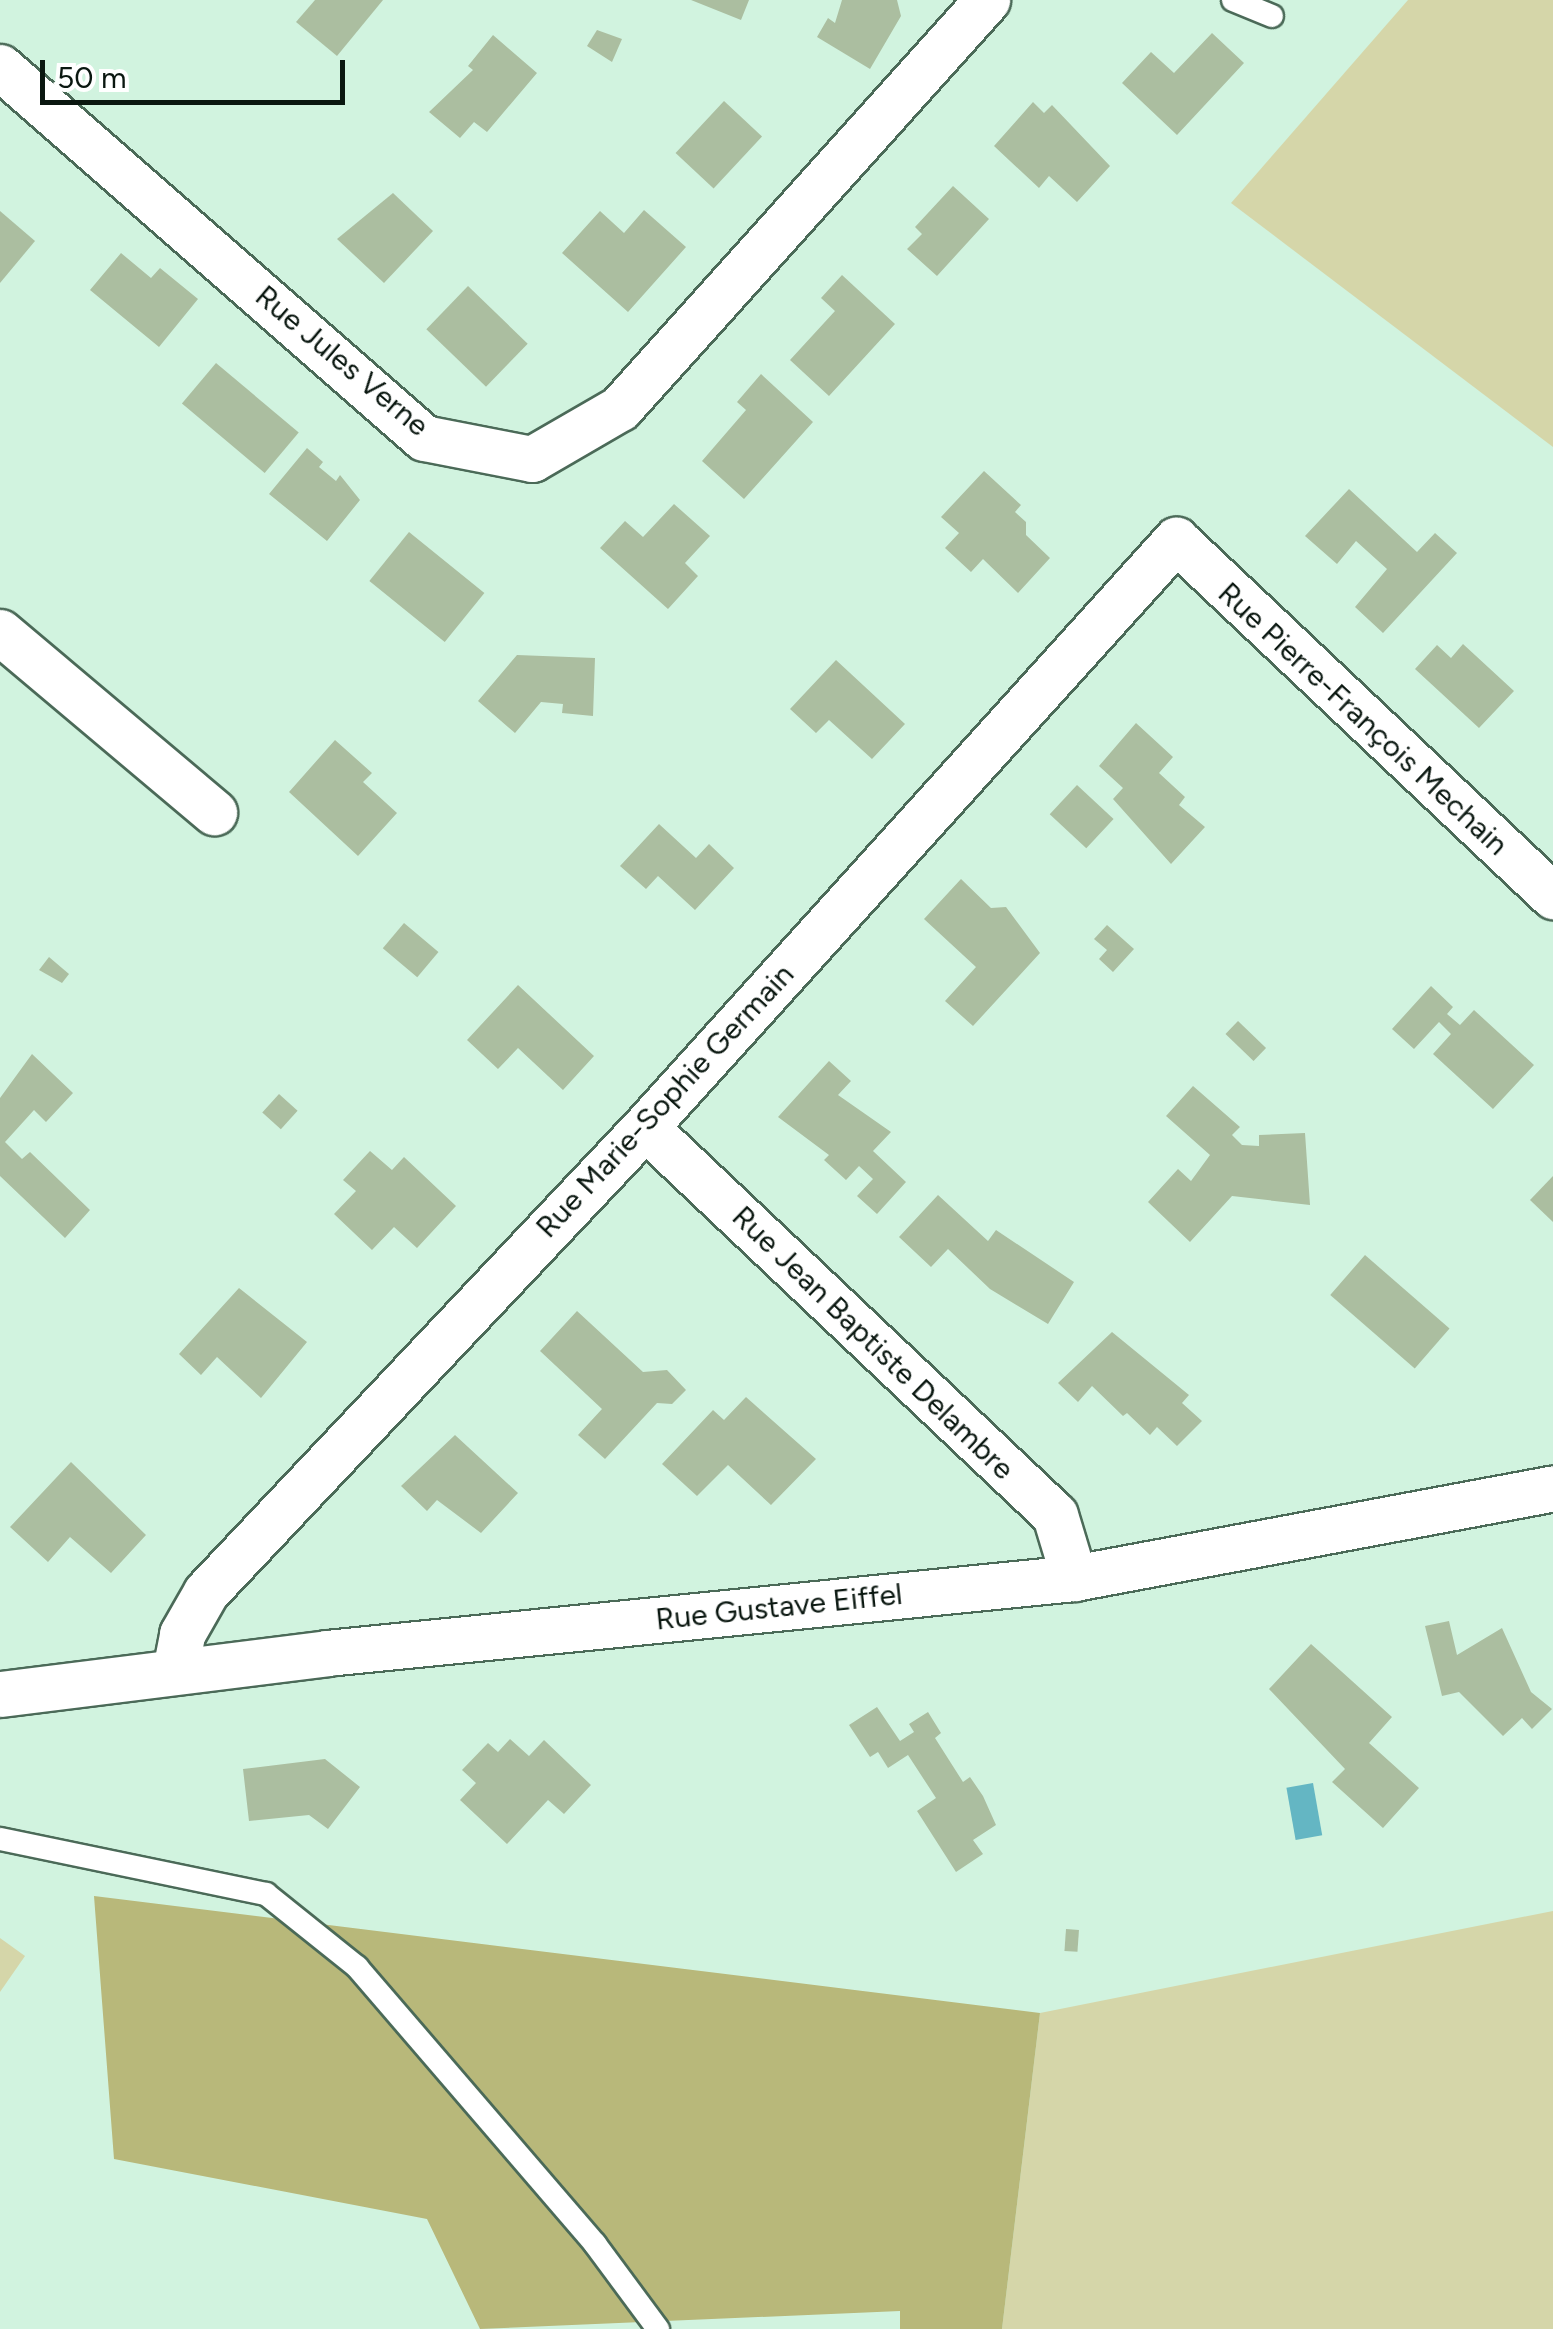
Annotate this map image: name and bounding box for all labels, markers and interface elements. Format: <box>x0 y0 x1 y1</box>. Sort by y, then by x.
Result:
scale bar <box>45 40 350 102</box>
text: 50 m <box>57 59 126 96</box>
street label: Rue Jules Verne <box>248 278 436 444</box>
street label: Rue Pierre-François Mechain <box>1211 575 1515 863</box>
street label: Rue Marie-Sophie Germain <box>529 957 801 1245</box>
street label: Rue Jean Baptiste Delambre <box>725 1199 1021 1487</box>
street label: Rue Gustave Eiffel <box>654 1576 904 1638</box>

